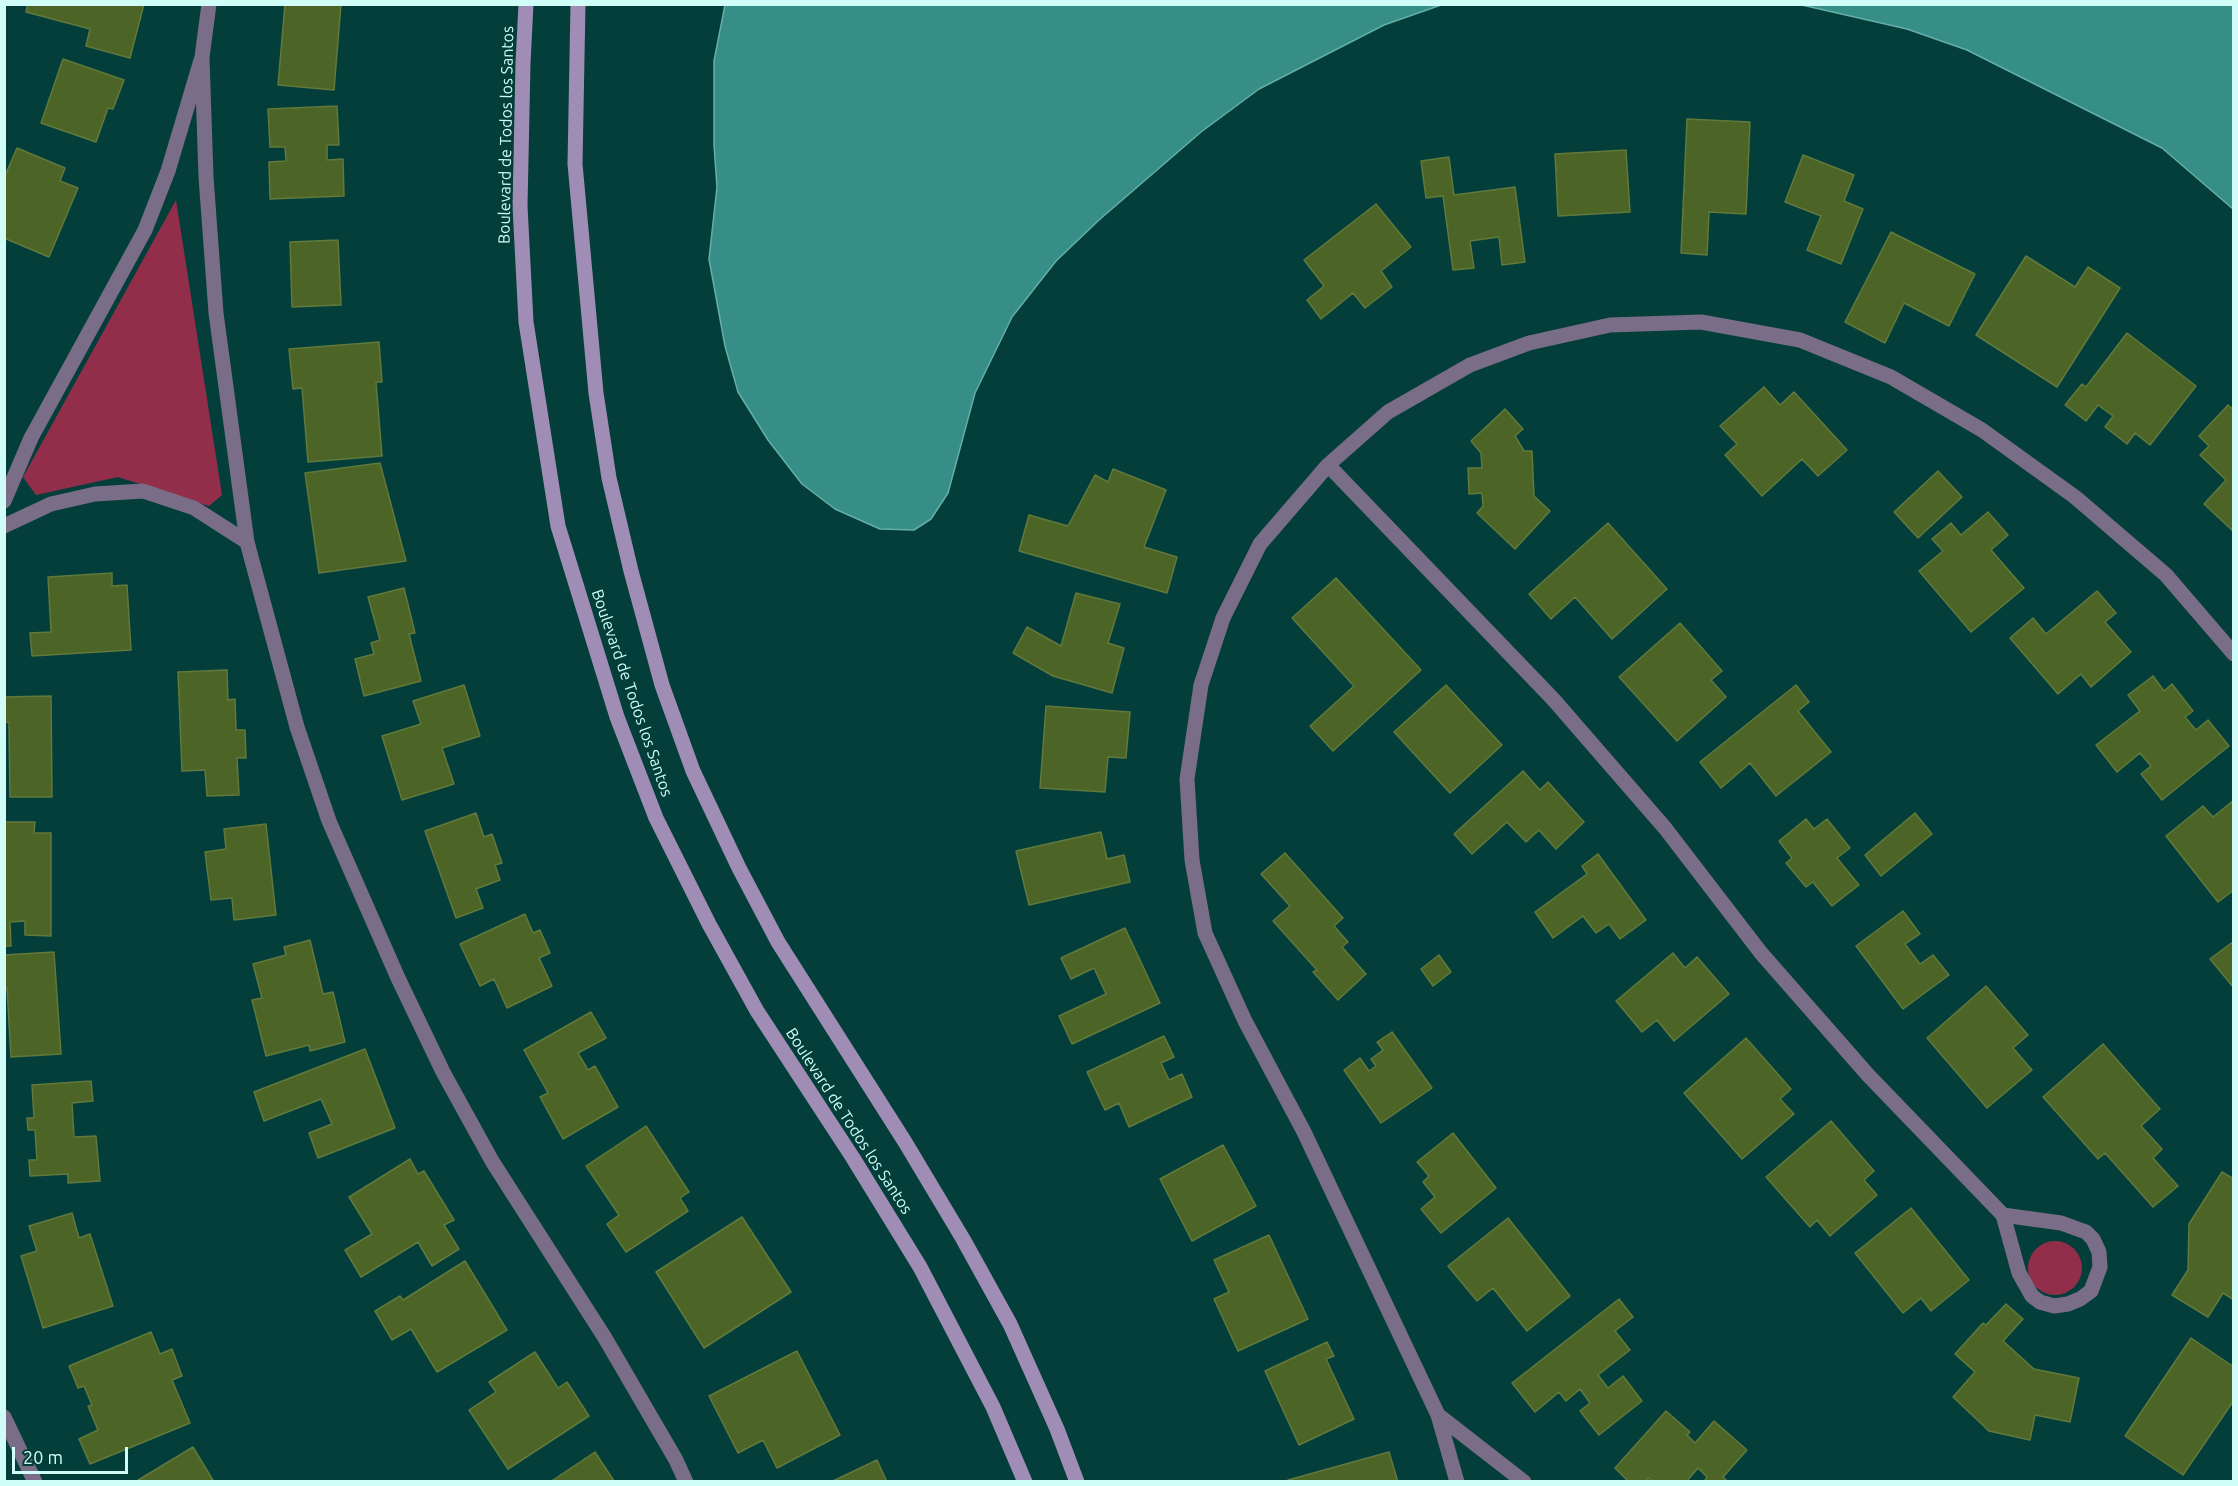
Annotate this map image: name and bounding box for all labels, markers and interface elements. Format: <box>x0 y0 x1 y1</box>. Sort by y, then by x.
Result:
street label: Boulevard de Todos los Santos <box>494 26 518 244</box>
street label: Boulevard de Todos los Santos <box>587 587 677 799</box>
street label: Boulevard de Todos los Santos <box>782 1024 916 1218</box>
scale bar <box>15 1435 130 1473</box>
text: 20 m <box>23 1447 63 1467</box>

